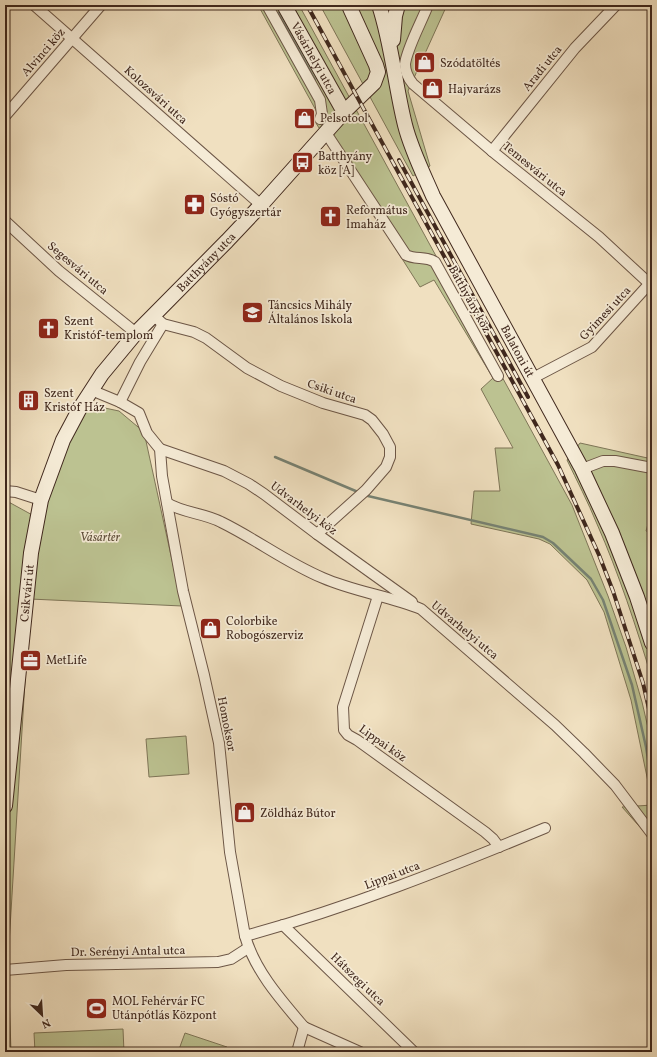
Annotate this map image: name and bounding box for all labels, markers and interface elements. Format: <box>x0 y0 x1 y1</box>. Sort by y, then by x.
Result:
street label: Vásárhelyi utca <box>286 20 340 98</box>
street label: Alvinci köz <box>18 25 69 80</box>
street label: Aradi utca <box>519 42 566 95</box>
shop icon: Szódatöltés <box>411 50 437 76</box>
place label: Szódatöltés <box>440 56 500 72</box>
street label: Kolozsvári utca <box>120 63 191 129</box>
shop icon: Hajvarázs <box>420 76 446 102</box>
place label: Hajvarázs <box>448 82 501 98</box>
shop icon: Pelsotool <box>291 105 317 131</box>
place label: Pelsotool <box>320 111 368 127</box>
street label: Temesvári utca <box>499 139 570 201</box>
place label: Batthyány köz [A] <box>318 149 372 179</box>
bus stop icon: Batthyány köz [A] <box>290 150 316 176</box>
place label: Sóstó Gyógyszertár <box>210 191 281 221</box>
pharmacy icon: Sóstó Gyógyszertár <box>181 192 207 218</box>
place label: Református Imaház <box>346 203 408 233</box>
church icon: Református Imaház <box>318 204 344 230</box>
street label: Batthyány utca <box>174 229 240 296</box>
street label: Segesvári utca <box>44 239 111 299</box>
street label: Batthyány köz <box>444 263 494 336</box>
street label: Gyimesi utca <box>577 283 635 344</box>
place label: Táncsics Mihály Általános Iskola <box>268 298 352 328</box>
school or university icon: Táncsics Mihály Általános Iskola <box>239 299 265 325</box>
place label: Szent Kristóf-templom <box>64 314 154 344</box>
church icon: Szent Kristóf-templom <box>35 315 61 341</box>
street label: Balatoni út <box>496 323 538 381</box>
street label: Csiki utca <box>305 376 359 408</box>
place label: Szent Kristóf Ház <box>44 386 105 416</box>
building icon: Szent Kristóf Ház <box>16 387 42 413</box>
street label: Udvarhelyi köz <box>267 478 340 539</box>
park label: Vásártér <box>80 530 120 546</box>
street label: Csikvári út <box>17 564 39 623</box>
street label: Udvarhelyi utca <box>427 598 501 664</box>
place label: Colorbike Robogószerviz <box>226 614 304 644</box>
shop icon: Colorbike Robogószerviz <box>198 615 224 641</box>
office icon: MetLife <box>18 647 44 673</box>
place label: MetLife <box>46 653 87 669</box>
street label: Homoksor <box>213 695 239 753</box>
street label: Lippai köz <box>355 722 409 766</box>
shop icon: Zöldház Bútor <box>232 800 258 826</box>
place label: Zöldház Bútor <box>260 806 335 822</box>
street label: Lippai utca <box>362 858 422 894</box>
street label: Dr. Serényi Antal utca <box>71 943 186 961</box>
street label: Hátszegi utca <box>326 950 388 1010</box>
place label: MOL Fehérvár FC Utánpótlás Központ <box>112 994 217 1024</box>
north arrow <box>22 995 62 1035</box>
sports icon: MOL Fehérvár FC Utánpótlás Központ <box>84 995 110 1021</box>
text: N <box>39 1014 52 1031</box>

